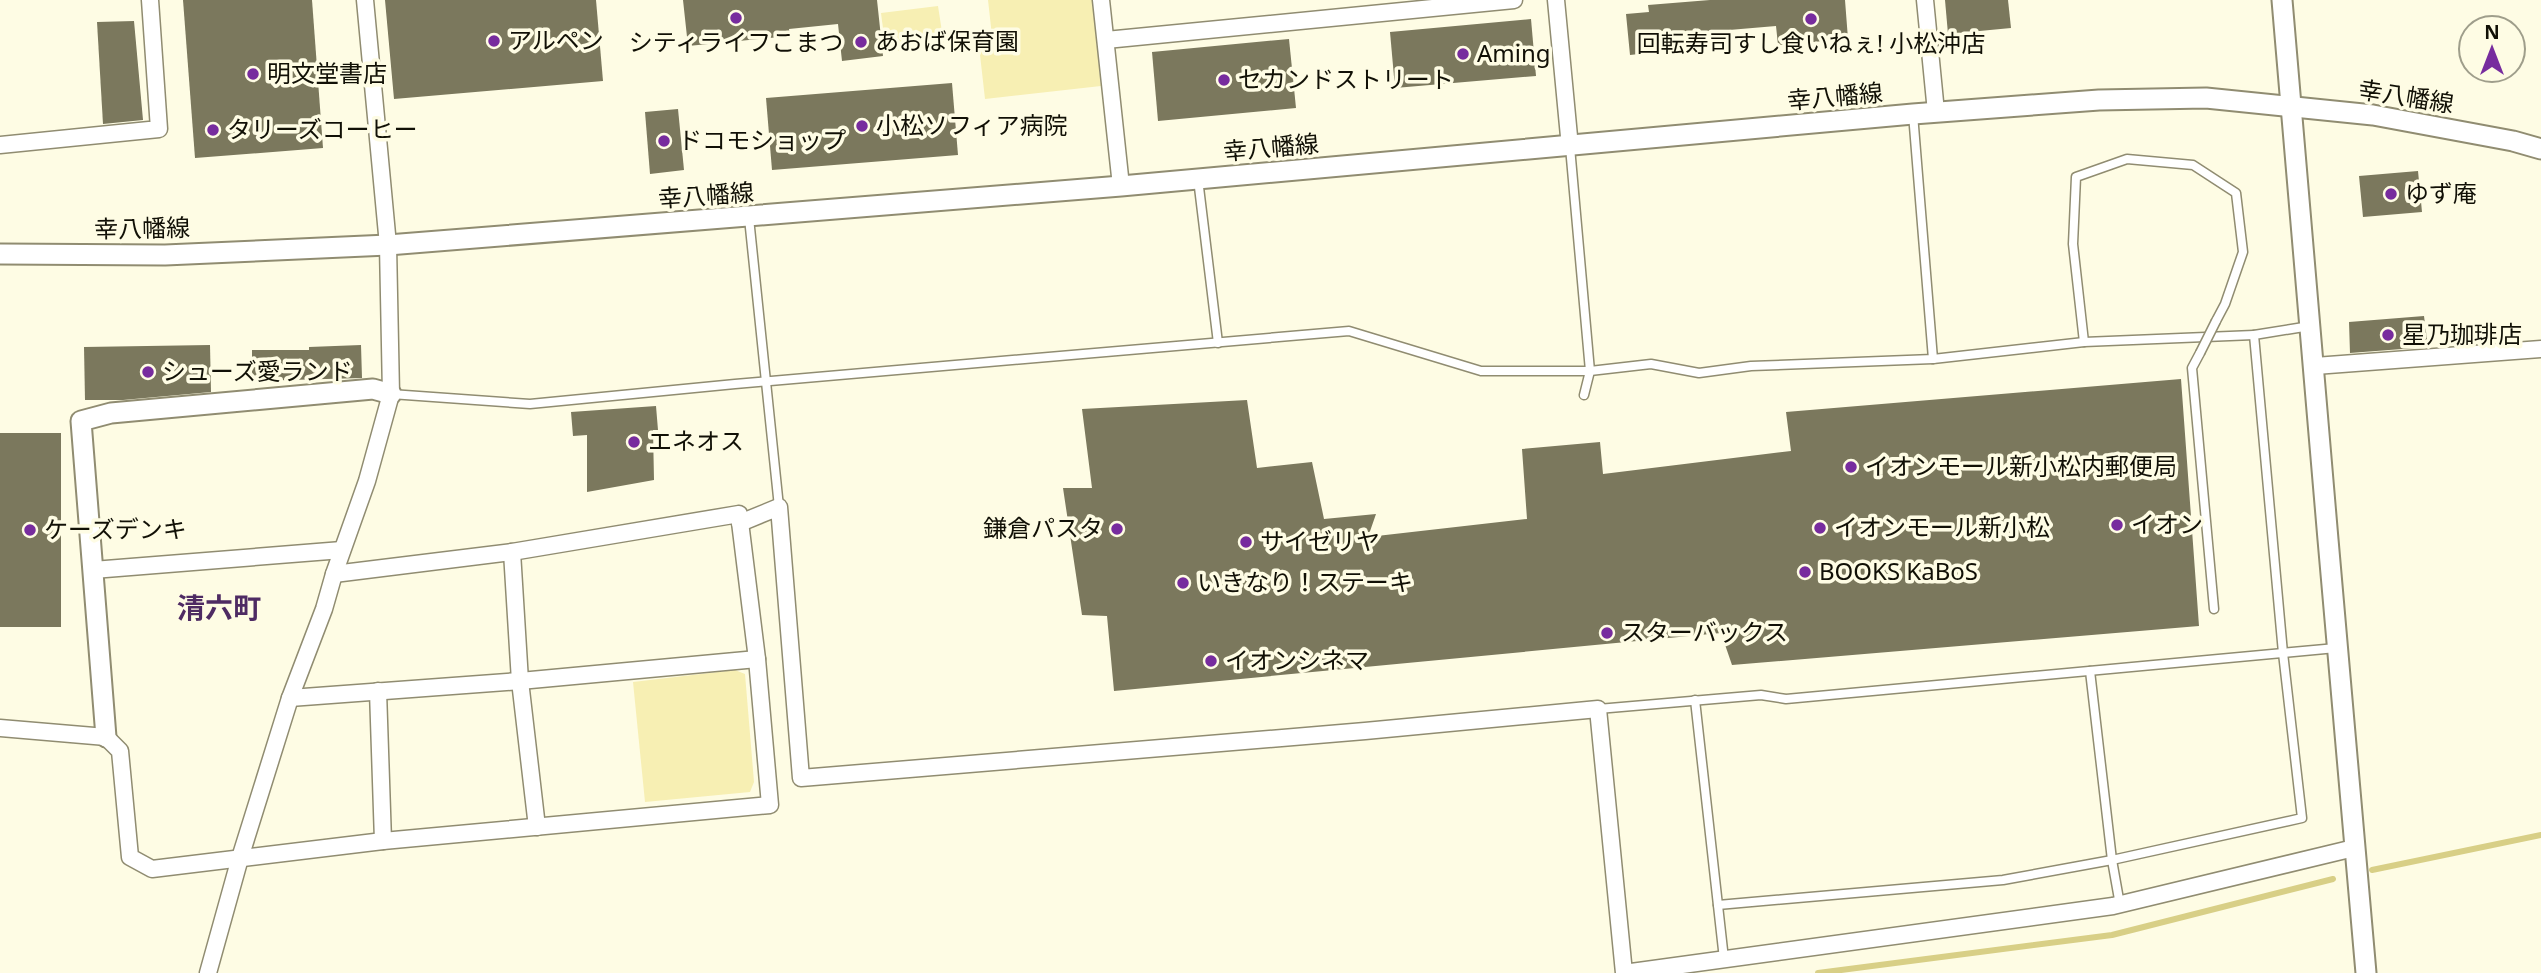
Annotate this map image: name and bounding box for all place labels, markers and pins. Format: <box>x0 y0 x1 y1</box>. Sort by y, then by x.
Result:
marker: シティライフこまつ <box>728 10 744 26</box>
marker: 回転寿司すし食いねぇ! 小松沖店 <box>1803 11 1819 27</box>
place label: アルペン <box>508 23 604 56</box>
place label: あおば保育園 <box>875 24 1019 57</box>
place label: シティライフこまつ <box>629 25 843 58</box>
place label: 回転寿司すし食いねぇ! 小松沖店 <box>1637 26 1985 59</box>
marker: アルペン <box>486 33 502 49</box>
marker: あおば保育園 <box>853 34 869 50</box>
place label: Aming <box>1477 36 1551 69</box>
marker: Aming <box>1455 46 1471 62</box>
place label: 明文堂書店 <box>267 56 387 89</box>
place label: セカンドストリート <box>1238 62 1454 95</box>
marker: 明文堂書店 <box>245 66 261 82</box>
marker: セカンドストリート <box>1216 72 1232 88</box>
place label: 小松ソフィア病院 <box>876 108 1068 141</box>
place label: タリーズコーヒー <box>227 112 418 145</box>
marker: 小松ソフィア病院 <box>854 118 870 134</box>
marker: タリーズコーヒー <box>205 122 221 138</box>
place label: ドコモショップ <box>678 123 846 156</box>
marker: ドコモショップ <box>656 133 672 149</box>
place label: ゆず庵 <box>2405 176 2477 209</box>
marker: ゆず庵 <box>2383 186 2399 202</box>
place label: 星乃珈琲店 <box>2402 317 2522 350</box>
marker: 星乃珈琲店 <box>2380 327 2396 343</box>
place label: シューズ愛ランド <box>162 354 353 387</box>
marker: シューズ愛ランド <box>140 364 156 380</box>
place label: エネオス <box>648 424 744 457</box>
marker: エネオス <box>626 434 642 450</box>
place label: イオンモール新小松内郵便局 <box>1865 449 2177 482</box>
marker: イオンモール新小松内郵便局 <box>1843 459 1859 475</box>
place label: イオン <box>2131 507 2203 540</box>
place label: イオンモール新小松 <box>1834 510 2050 543</box>
place label: 鎌倉パスタ <box>983 511 1103 544</box>
place label: ケーズデンキ <box>44 512 187 545</box>
marker: イオン <box>2109 517 2125 533</box>
marker: イオンモール新小松 <box>1812 520 1828 536</box>
marker: 鎌倉パスタ <box>1109 521 1125 537</box>
marker: ケーズデンキ <box>22 522 38 538</box>
place label: サイゼリヤ <box>1260 524 1380 557</box>
marker: サイゼリヤ <box>1238 534 1254 550</box>
place label: BOOKS KaBoS <box>1819 554 1978 587</box>
marker: BOOKS KaBoS <box>1797 564 1813 580</box>
place label: いきなり！ステーキ <box>1197 565 1413 598</box>
marker: いきなり！ステーキ <box>1175 575 1191 591</box>
place label: スターバックス <box>1621 615 1788 648</box>
marker: スターバックス <box>1599 625 1615 641</box>
place label: イオンシネマ <box>1225 643 1369 676</box>
marker: イオンシネマ <box>1203 653 1219 669</box>

